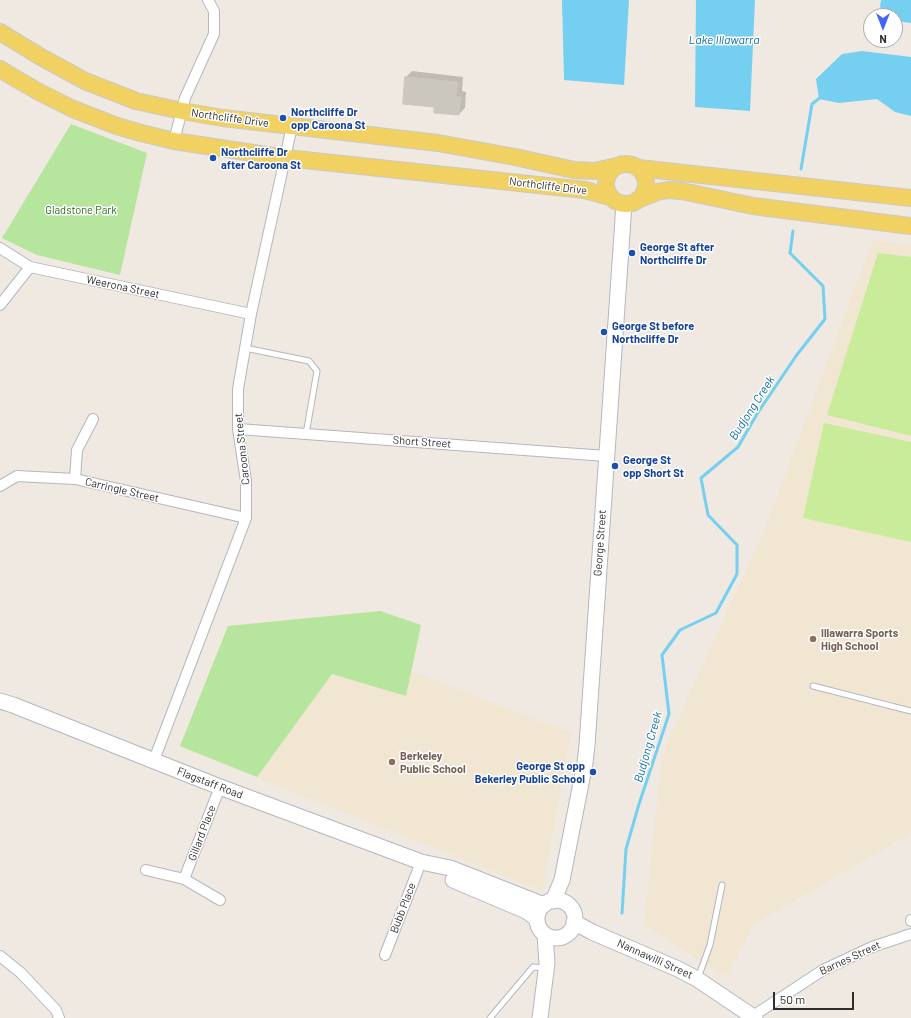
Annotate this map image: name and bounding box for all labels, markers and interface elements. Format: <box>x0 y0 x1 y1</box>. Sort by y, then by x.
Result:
north arrow <box>863 8 903 48</box>
water label: Lake Illawarra <box>689 33 759 47</box>
text: N <box>879 33 887 46</box>
place label: Northcliffe Dr opp Caroona St <box>291 105 365 131</box>
street label: Northcliffe Drive <box>190 106 270 130</box>
marker: Northcliffe Dr opp Caroona St <box>278 113 288 123</box>
place label: Northcliffe Dr after Caroona St <box>221 145 301 171</box>
marker: Northcliffe Dr after Caroona St <box>208 153 218 163</box>
street label: Northcliffe Drive <box>508 175 588 197</box>
park label: Gladstone Park <box>45 203 117 217</box>
place label: George St after Northcliffe Dr <box>640 240 714 266</box>
marker: George St after Northcliffe Dr <box>627 248 637 258</box>
street label: Weerona Street <box>85 273 161 301</box>
place label: George St before Northcliffe Dr <box>612 319 694 345</box>
marker: George St before Northcliffe Dr <box>599 327 609 337</box>
water label: Budjong Creek <box>726 373 778 443</box>
street label: Caroona Street <box>232 413 252 485</box>
street label: Short Street <box>392 433 452 451</box>
place label: George St opp Short St <box>623 453 684 479</box>
marker: George St opp Short St <box>610 461 620 471</box>
street label: Carringle Street <box>84 475 160 505</box>
street label: George Street <box>591 509 609 577</box>
place label: Illawarra Sports High School <box>821 626 898 652</box>
marker: Illawarra Sports High School <box>808 634 818 644</box>
water label: Budjong Creek <box>631 710 665 784</box>
place label: Berkeley Public School <box>400 749 466 775</box>
marker: Berkeley Public School <box>387 757 397 767</box>
place label: George St opp Bekerley Public School <box>475 759 585 785</box>
street label: Flagstaff Road <box>175 764 245 802</box>
marker: George St opp Bekerley Public School <box>588 767 598 777</box>
street label: Gillard Place <box>185 803 219 863</box>
street label: Bubb Place <box>387 881 419 935</box>
street label: Nannawilli Street <box>615 936 695 982</box>
street label: Barnes Street <box>817 938 883 978</box>
scale bar <box>775 984 856 1010</box>
text: 50 m <box>780 992 805 1006</box>

